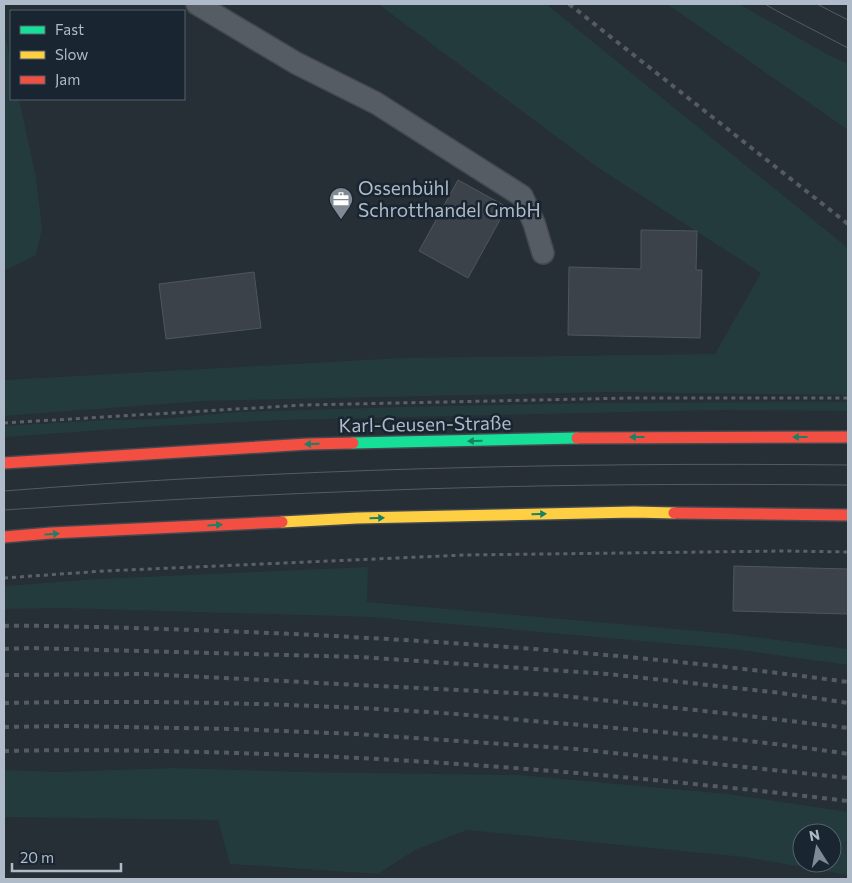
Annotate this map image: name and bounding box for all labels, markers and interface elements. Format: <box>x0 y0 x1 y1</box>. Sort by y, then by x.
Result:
legend <box>10 10 185 100</box>
text: Fast <box>55 20 84 38</box>
text: Slow <box>55 45 88 63</box>
text: Jam <box>55 70 80 88</box>
place label: Ossenbühl Schrotthandel GmbH <box>358 176 541 221</box>
office icon: Ossenbühl Schrotthandel GmbH <box>328 186 354 220</box>
street label: Karl-Geusen-Straße <box>338 410 512 437</box>
one-way arrow <box>629 433 645 441</box>
one-way arrow <box>791 433 807 441</box>
one-way arrow <box>466 437 482 445</box>
one-way arrow <box>304 440 320 448</box>
one-way arrow <box>532 510 548 518</box>
one-way arrow <box>369 514 385 522</box>
one-way arrow <box>207 521 223 529</box>
one-way arrow <box>45 529 61 537</box>
north arrow <box>792 823 842 873</box>
text: N <box>808 825 821 844</box>
scale bar <box>12 840 121 872</box>
text: 20 m <box>20 848 54 866</box>

